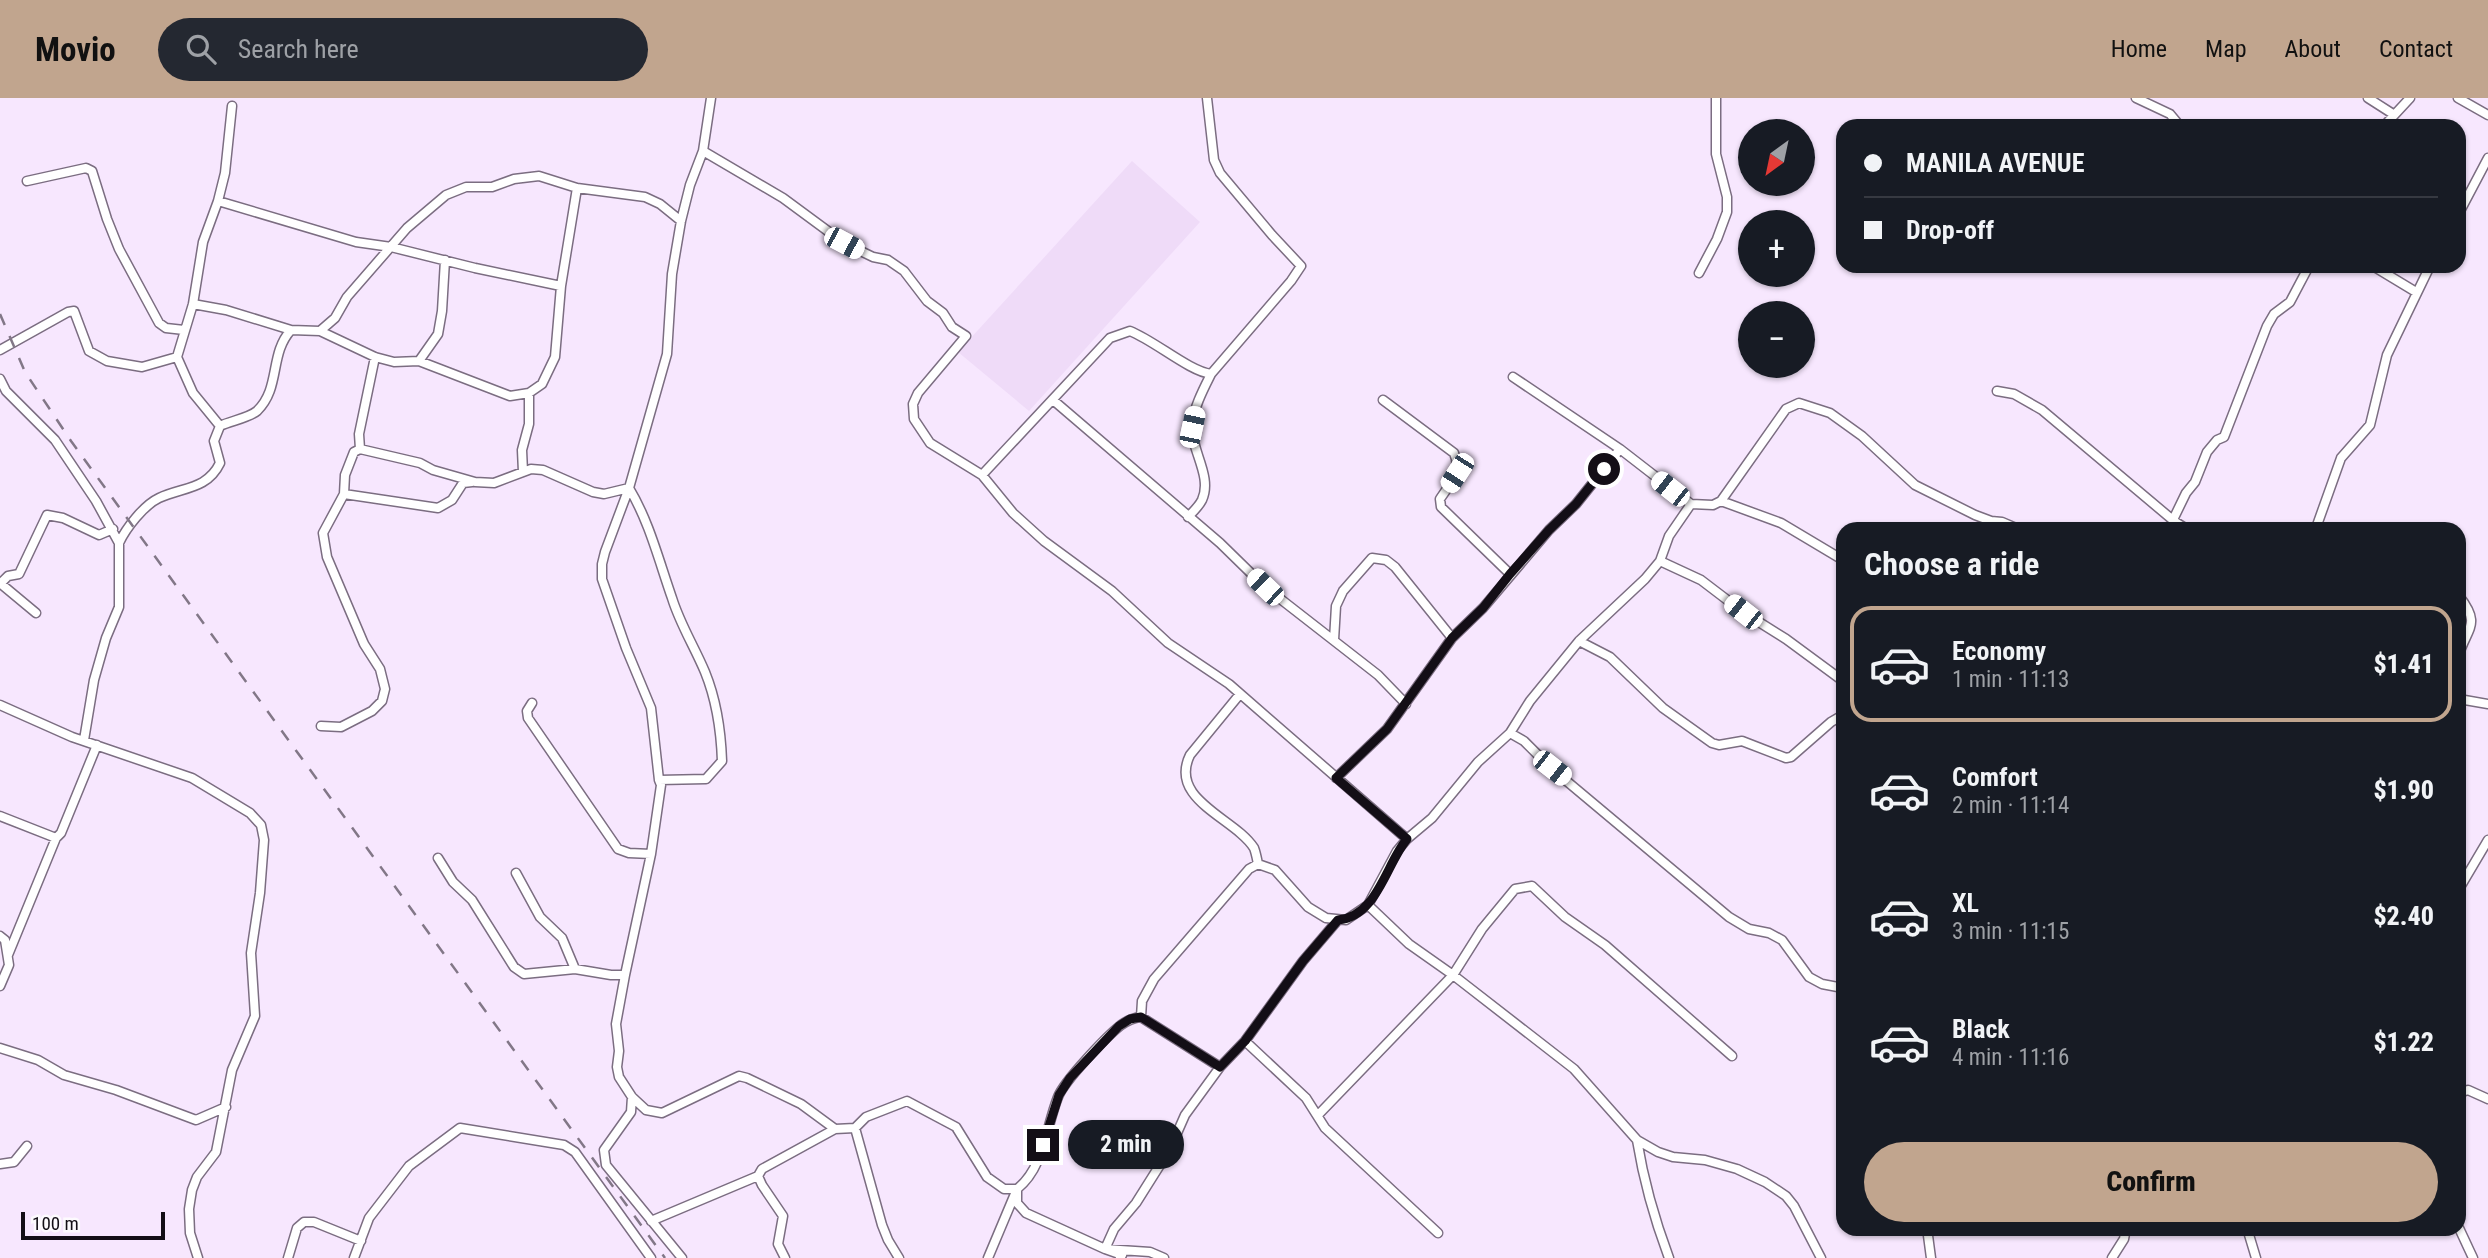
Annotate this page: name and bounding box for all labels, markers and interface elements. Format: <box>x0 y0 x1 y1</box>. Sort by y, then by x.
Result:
search box <box>158 18 648 81</box>
text: Movio <box>35 30 116 69</box>
icon: search <box>182 30 220 68</box>
text: Search here <box>238 34 359 64</box>
text: Home <box>2111 35 2167 63</box>
text: Map <box>2205 35 2247 63</box>
text: About <box>2285 35 2341 63</box>
text: Contact <box>2379 35 2453 63</box>
north arrow <box>1738 119 1815 196</box>
map controls <box>1738 119 1815 378</box>
text: MANILA AVENUE <box>1906 148 2084 178</box>
button: + <box>1738 210 1815 287</box>
text: Drop-off <box>1906 215 1994 245</box>
car <box>821 224 868 262</box>
button: − <box>1738 301 1815 378</box>
car <box>1178 404 1207 450</box>
car <box>1437 450 1478 496</box>
route start <box>1588 453 1620 485</box>
car <box>1647 468 1694 510</box>
text: Choose a ride <box>1864 545 2039 583</box>
car <box>1243 565 1288 609</box>
car <box>1720 591 1767 633</box>
icon: car <box>1868 633 1931 696</box>
text: Economy <box>1952 636 2046 666</box>
text: $1.41 <box>2373 649 2434 679</box>
text: 1 min · 11:13 <box>1952 666 2069 693</box>
car <box>1529 747 1576 789</box>
icon: car <box>1868 759 1931 822</box>
text: Comfort <box>1952 762 2038 792</box>
text: $1.90 <box>2373 775 2434 805</box>
text: 2 min · 11:14 <box>1952 792 2069 819</box>
icon: car <box>1868 885 1931 948</box>
text: XL <box>1952 888 1979 918</box>
text: $2.40 <box>2373 901 2434 931</box>
text: 3 min · 11:15 <box>1952 918 2069 945</box>
icon: car <box>1868 1011 1931 1074</box>
text: Black <box>1952 1014 2010 1044</box>
text: $1.22 <box>2373 1027 2434 1057</box>
text: 4 min · 11:16 <box>1952 1044 2069 1071</box>
callout: 2 min <box>1068 1121 1183 1170</box>
route end <box>1027 1129 1059 1161</box>
text: 2 min <box>1100 1131 1152 1158</box>
button: Confirm <box>1864 1142 2438 1222</box>
scale bar <box>21 1209 164 1241</box>
text: 100 m <box>32 1212 79 1235</box>

